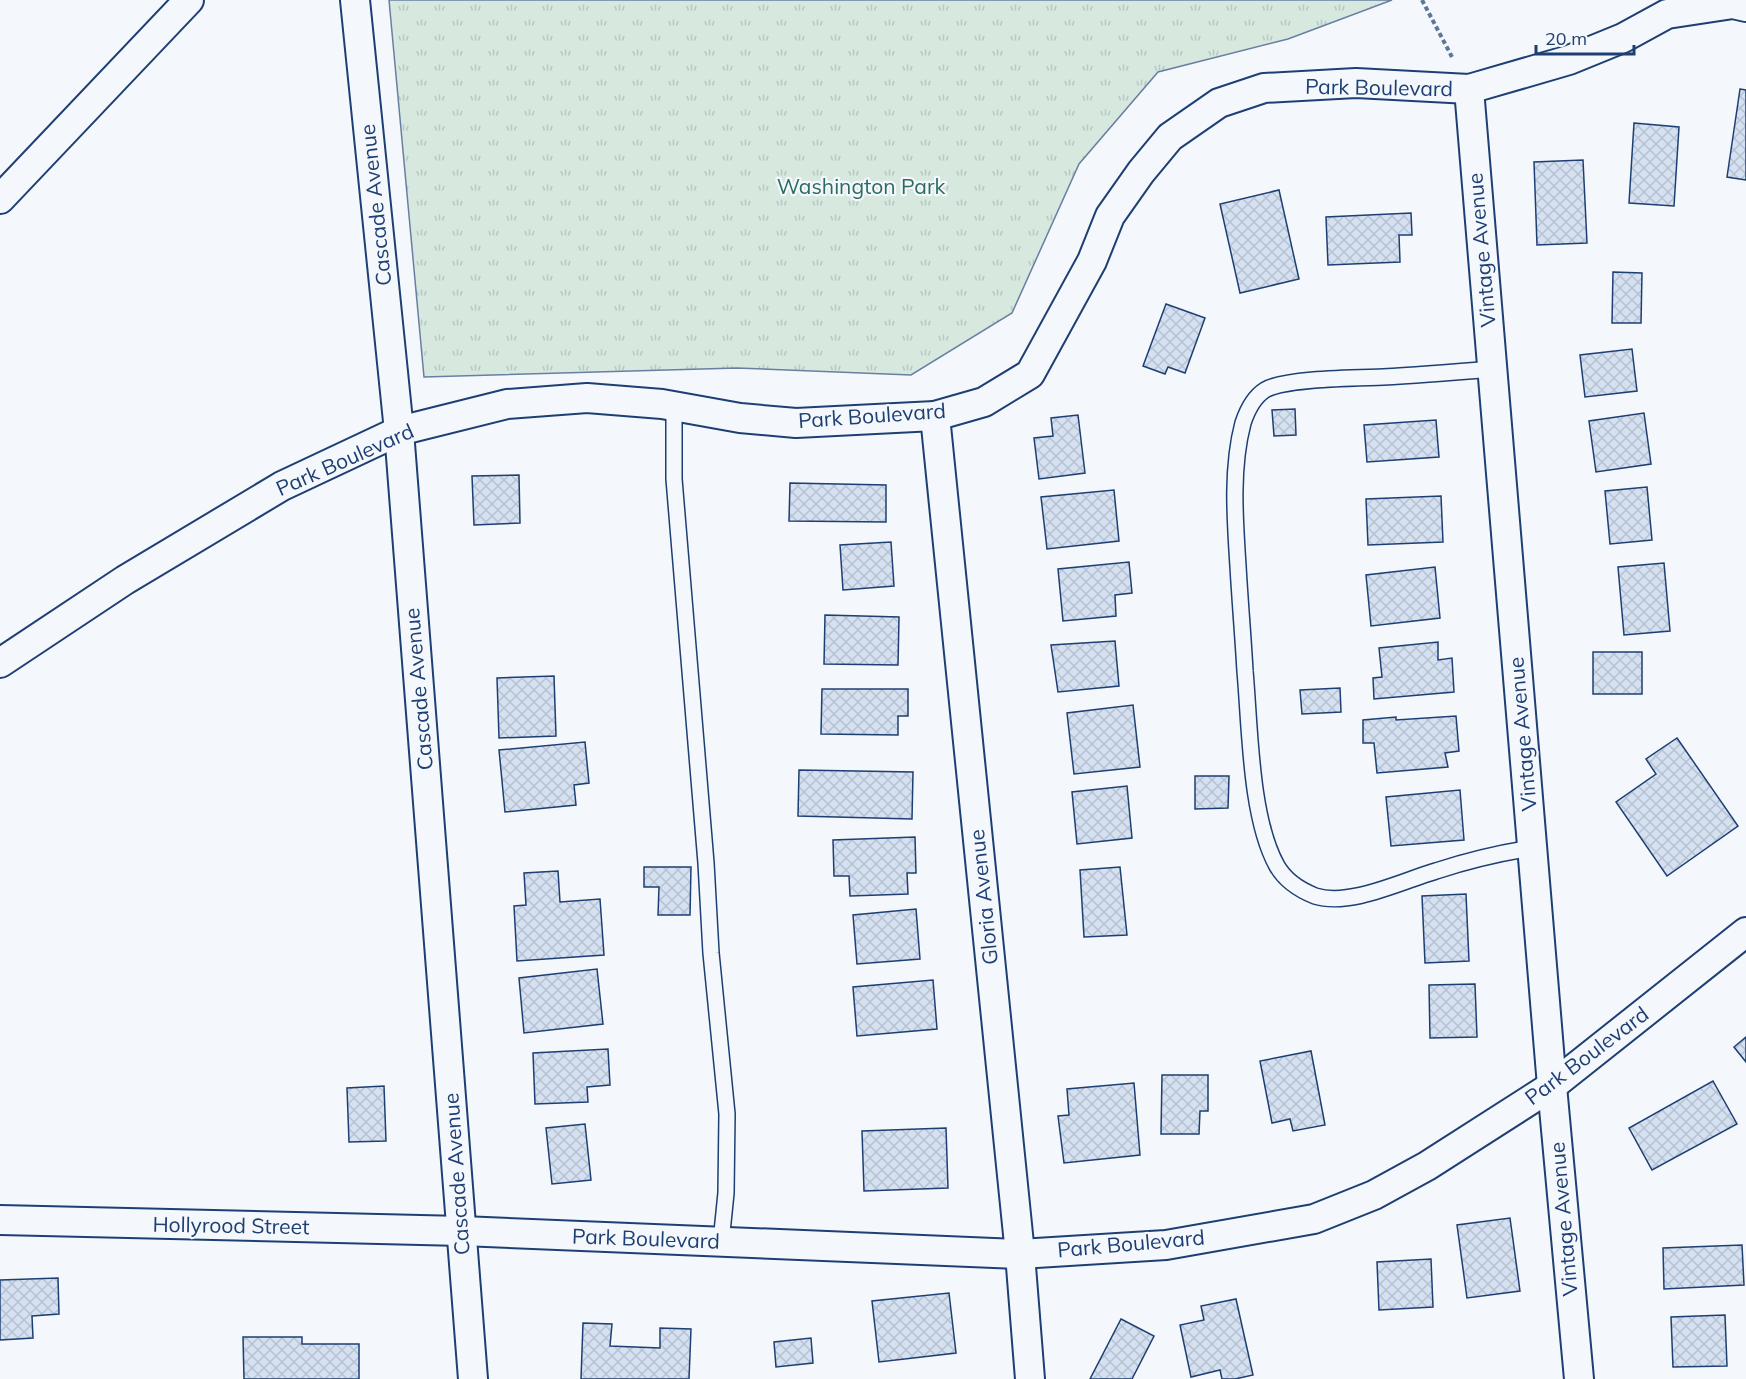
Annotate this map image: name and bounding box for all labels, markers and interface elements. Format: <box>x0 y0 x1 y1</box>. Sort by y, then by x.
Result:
scale bar <box>1536 18 1634 56</box>
text: 20 m <box>1545 27 1587 50</box>
street label: Park Boulevard <box>1305 73 1453 101</box>
street label: Cascade Avenue <box>354 123 396 287</box>
street label: Vintage Avenue <box>1461 172 1501 328</box>
park label: Washington Park <box>777 173 946 199</box>
street label: Park Boulevard <box>797 397 947 433</box>
street label: Park Boulevard <box>272 417 417 501</box>
street label: Cascade Avenue <box>398 607 438 771</box>
street label: Vintage Avenue <box>1502 656 1542 812</box>
street label: Gloria Avenue <box>963 828 1003 966</box>
street label: Park Boulevard <box>1519 1000 1653 1110</box>
street label: Cascade Avenue <box>437 1092 475 1256</box>
street label: Vintage Avenue <box>1543 1141 1583 1297</box>
street label: Hollyrood Street <box>152 1211 310 1239</box>
street label: Park Boulevard <box>572 1222 720 1254</box>
street label: Park Boulevard <box>1056 1224 1206 1262</box>

